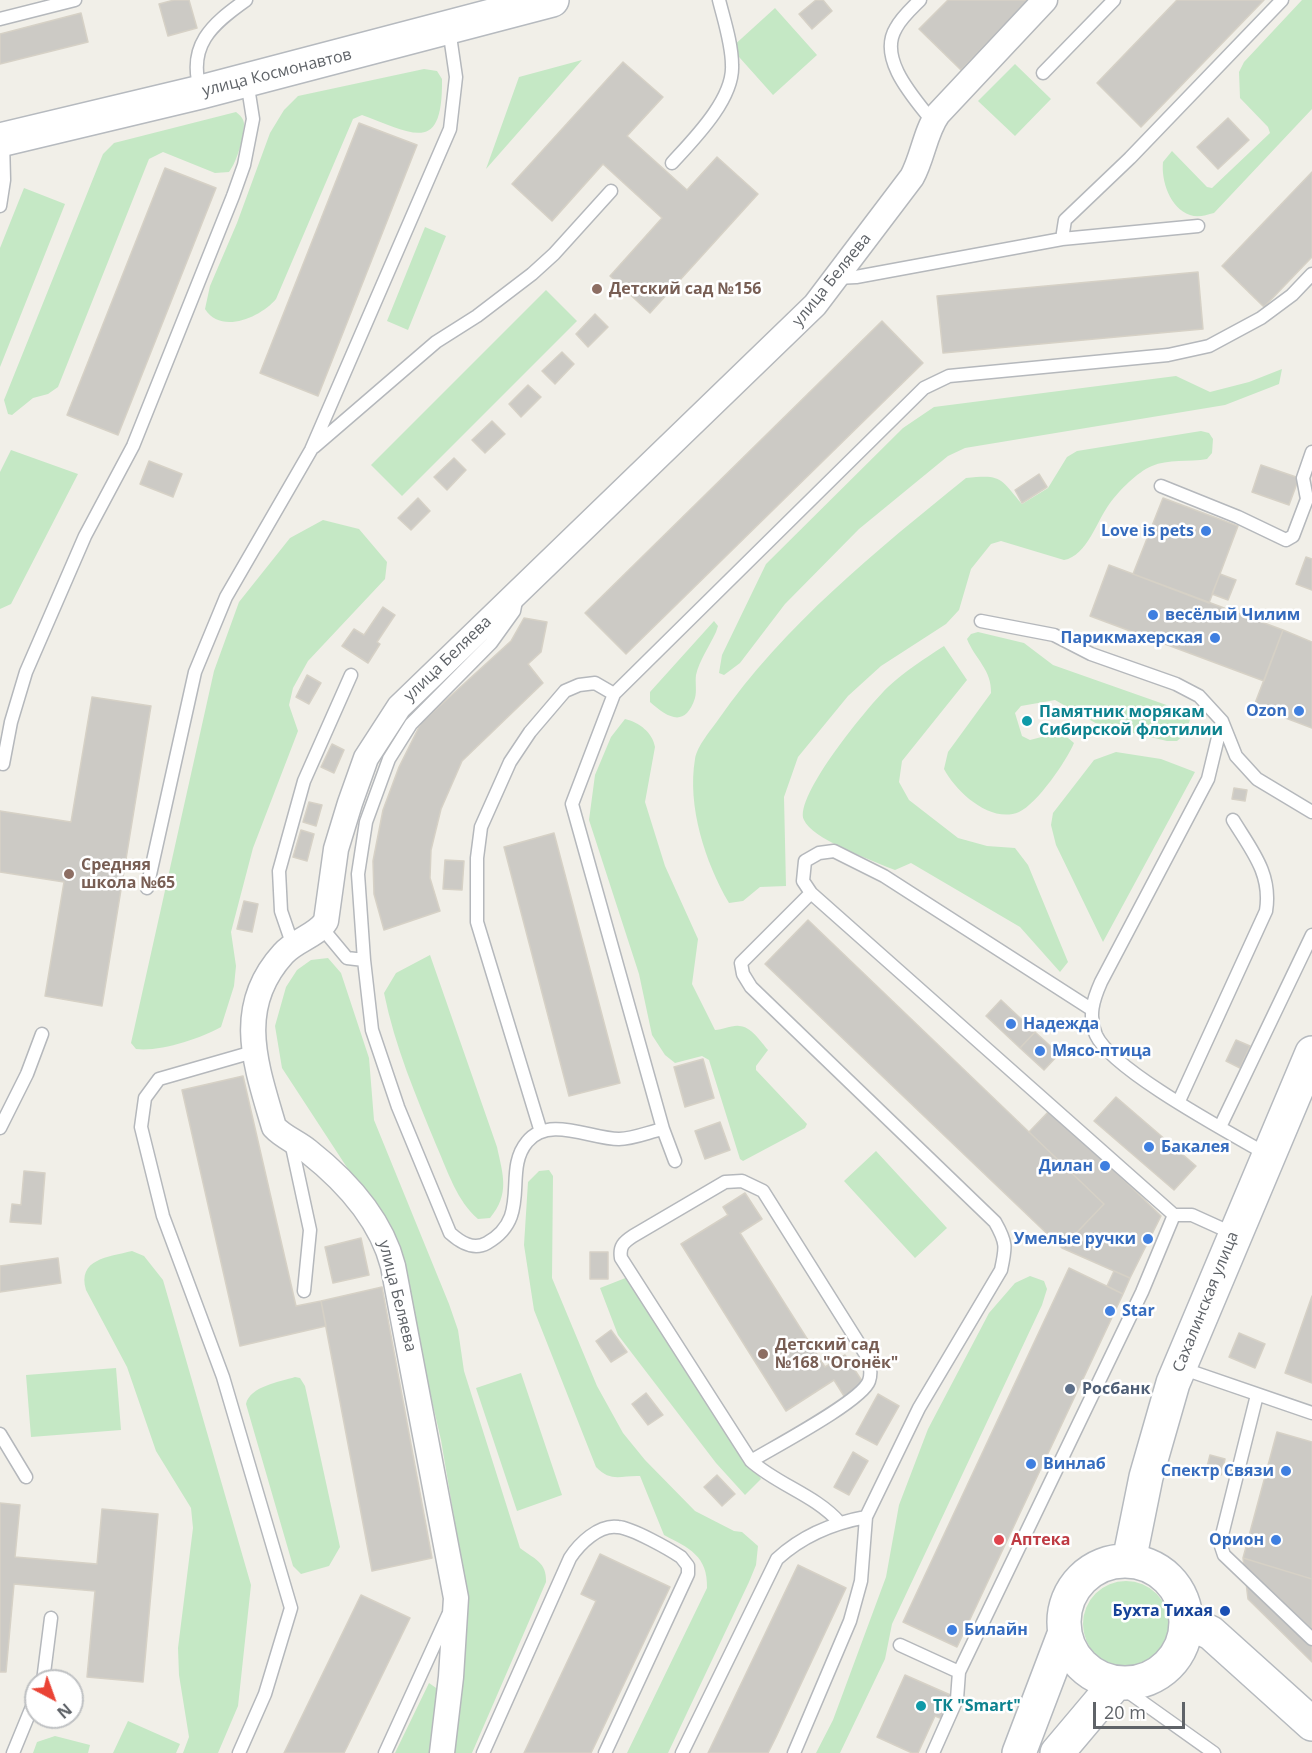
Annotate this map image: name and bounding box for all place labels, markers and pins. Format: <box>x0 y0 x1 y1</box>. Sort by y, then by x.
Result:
place label: Детский сад №156 <box>609 279 761 299</box>
marker: Детский сад №156 <box>590 282 604 296</box>
place label: Love is pets <box>1101 521 1194 541</box>
marker: Love is pets <box>1199 524 1213 538</box>
place label: весёлый Чилим <box>1165 605 1300 625</box>
marker: весёлый Чилим <box>1146 608 1160 622</box>
place label: Парикмахерская <box>1061 628 1203 648</box>
marker: Парикмахерская <box>1208 631 1222 645</box>
place label: Ozon <box>1246 701 1287 721</box>
place label: Памятник морякам Сибирской флотилии <box>1039 702 1223 740</box>
marker: Ozon <box>1292 704 1306 718</box>
marker: Памятник морякам Сибирской флотилии <box>1020 714 1034 728</box>
place label: Средняя школа №65 <box>81 855 175 893</box>
marker: Средняя школа №65 <box>62 867 76 881</box>
place label: Надежда <box>1023 1014 1099 1034</box>
marker: Надежда <box>1004 1017 1018 1031</box>
place label: Мясо-птица <box>1052 1041 1151 1061</box>
marker: Мясо-птица <box>1033 1044 1047 1058</box>
place label: Бакалея <box>1161 1137 1230 1157</box>
marker: Бакалея <box>1142 1140 1156 1154</box>
place label: Дилан <box>1039 1156 1093 1176</box>
marker: Дилан <box>1098 1159 1112 1173</box>
place label: Умелые ручки <box>1014 1229 1136 1249</box>
marker: Умелые ручки <box>1141 1232 1155 1246</box>
place label: Star <box>1122 1301 1155 1321</box>
marker: Star <box>1103 1304 1117 1318</box>
place label: Детский сад №168 "Огонёк" <box>775 1335 898 1373</box>
marker: Детский сад №168 "Огонёк" <box>756 1347 770 1361</box>
place label: Росбанк <box>1082 1379 1150 1399</box>
marker: Росбанк <box>1063 1382 1077 1396</box>
place label: Винлаб <box>1043 1454 1106 1474</box>
marker: Винлаб <box>1024 1457 1038 1471</box>
place label: Спектр Связи <box>1161 1461 1274 1481</box>
marker: Спектр Связи <box>1279 1464 1293 1478</box>
place label: Аптека <box>1011 1530 1070 1550</box>
place label: Орион <box>1209 1530 1264 1550</box>
marker: Аптека <box>992 1533 1006 1547</box>
marker: Орион <box>1269 1533 1283 1547</box>
place label: Бухта Тихая <box>1113 1601 1213 1621</box>
marker: Бухта Тихая <box>1218 1604 1232 1618</box>
place label: Билайн <box>964 1620 1028 1640</box>
marker: Билайн <box>945 1623 959 1637</box>
place label: ТК "Smart" <box>933 1696 1021 1716</box>
marker: ТК "Smart" <box>914 1699 928 1713</box>

